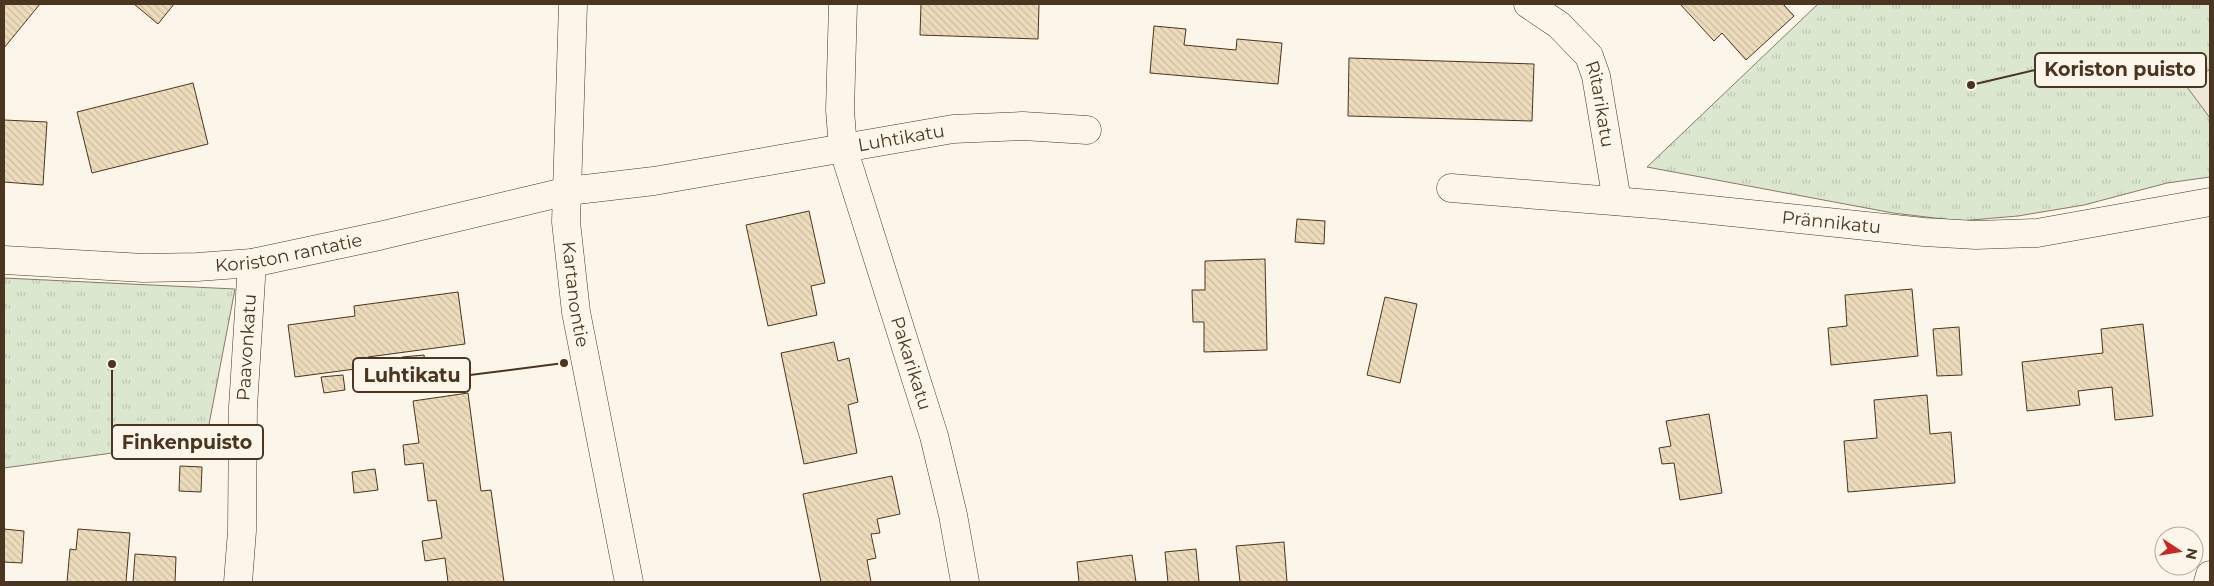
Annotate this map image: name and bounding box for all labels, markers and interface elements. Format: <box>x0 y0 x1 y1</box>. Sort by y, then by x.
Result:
callout: Koriston puisto <box>2035 53 2206 87</box>
street label: Ritarikatu <box>1580 58 1619 149</box>
text: Koriston puisto <box>2044 58 2196 81</box>
street label: Luhtikatu <box>856 120 946 156</box>
street label: Prännikatu <box>1781 206 1882 238</box>
street label: Koriston rantatie <box>214 229 364 277</box>
street label: Kartanontie <box>557 240 594 349</box>
street label: Paavonkatu <box>232 293 261 402</box>
street label: Pakarikatu <box>886 314 936 413</box>
callout: Luhtikatu <box>353 358 470 392</box>
text: Luhtikatu <box>364 364 460 387</box>
callout: Finkenpuisto <box>112 425 263 459</box>
text: Finkenpuisto <box>122 431 252 454</box>
north arrow <box>2154 526 2204 576</box>
text: N <box>2182 546 2202 561</box>

